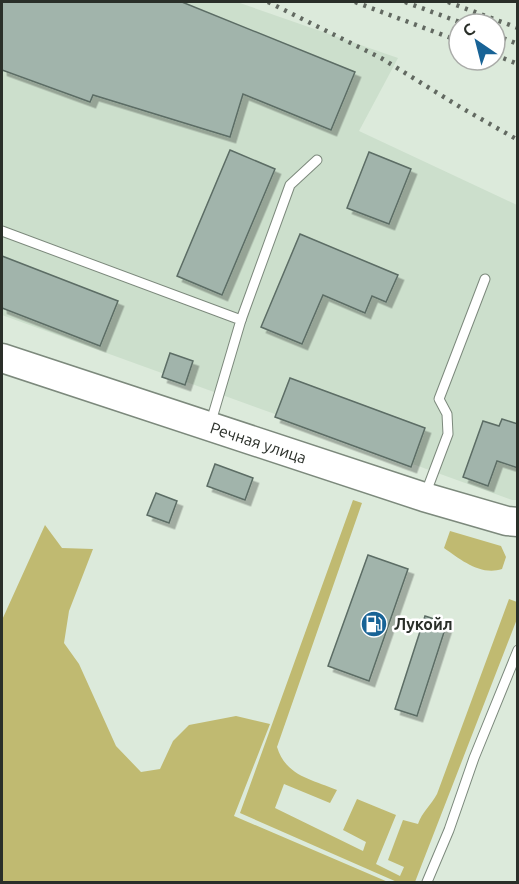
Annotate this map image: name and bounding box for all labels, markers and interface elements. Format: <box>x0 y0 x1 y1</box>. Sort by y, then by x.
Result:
north arrow <box>447 12 507 72</box>
text: С <box>459 19 478 40</box>
street label: Речная улица <box>208 418 309 467</box>
fuel station icon: Лукойл <box>359 609 389 639</box>
place label: Лукойл <box>394 615 453 633</box>

